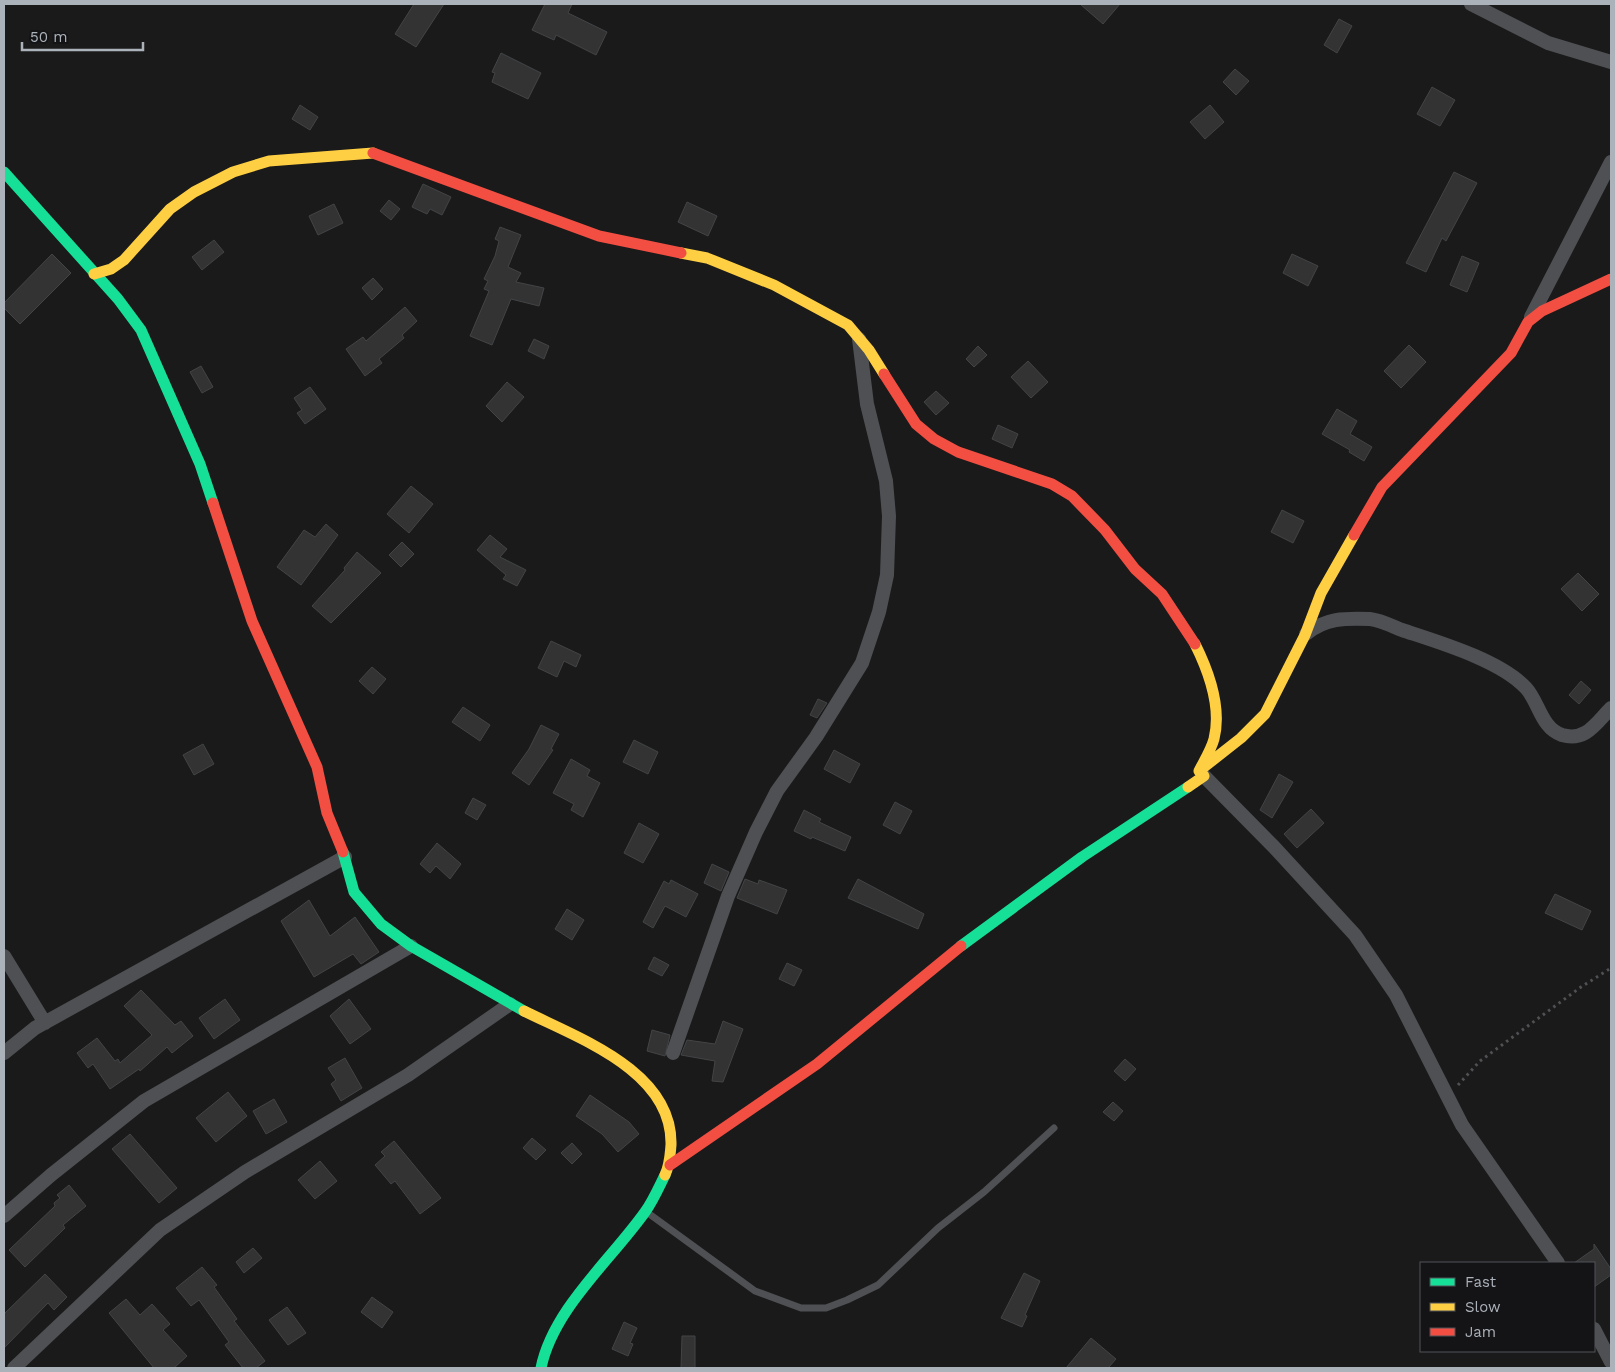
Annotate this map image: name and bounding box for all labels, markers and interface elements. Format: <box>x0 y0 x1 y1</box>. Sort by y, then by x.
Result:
scale bar <box>22 20 144 52</box>
text: 50 m <box>30 28 67 46</box>
legend <box>1420 1262 1595 1352</box>
text: Fast <box>1465 1273 1497 1291</box>
text: Slow <box>1465 1298 1501 1316</box>
text: Jam <box>1465 1323 1496 1341</box>

